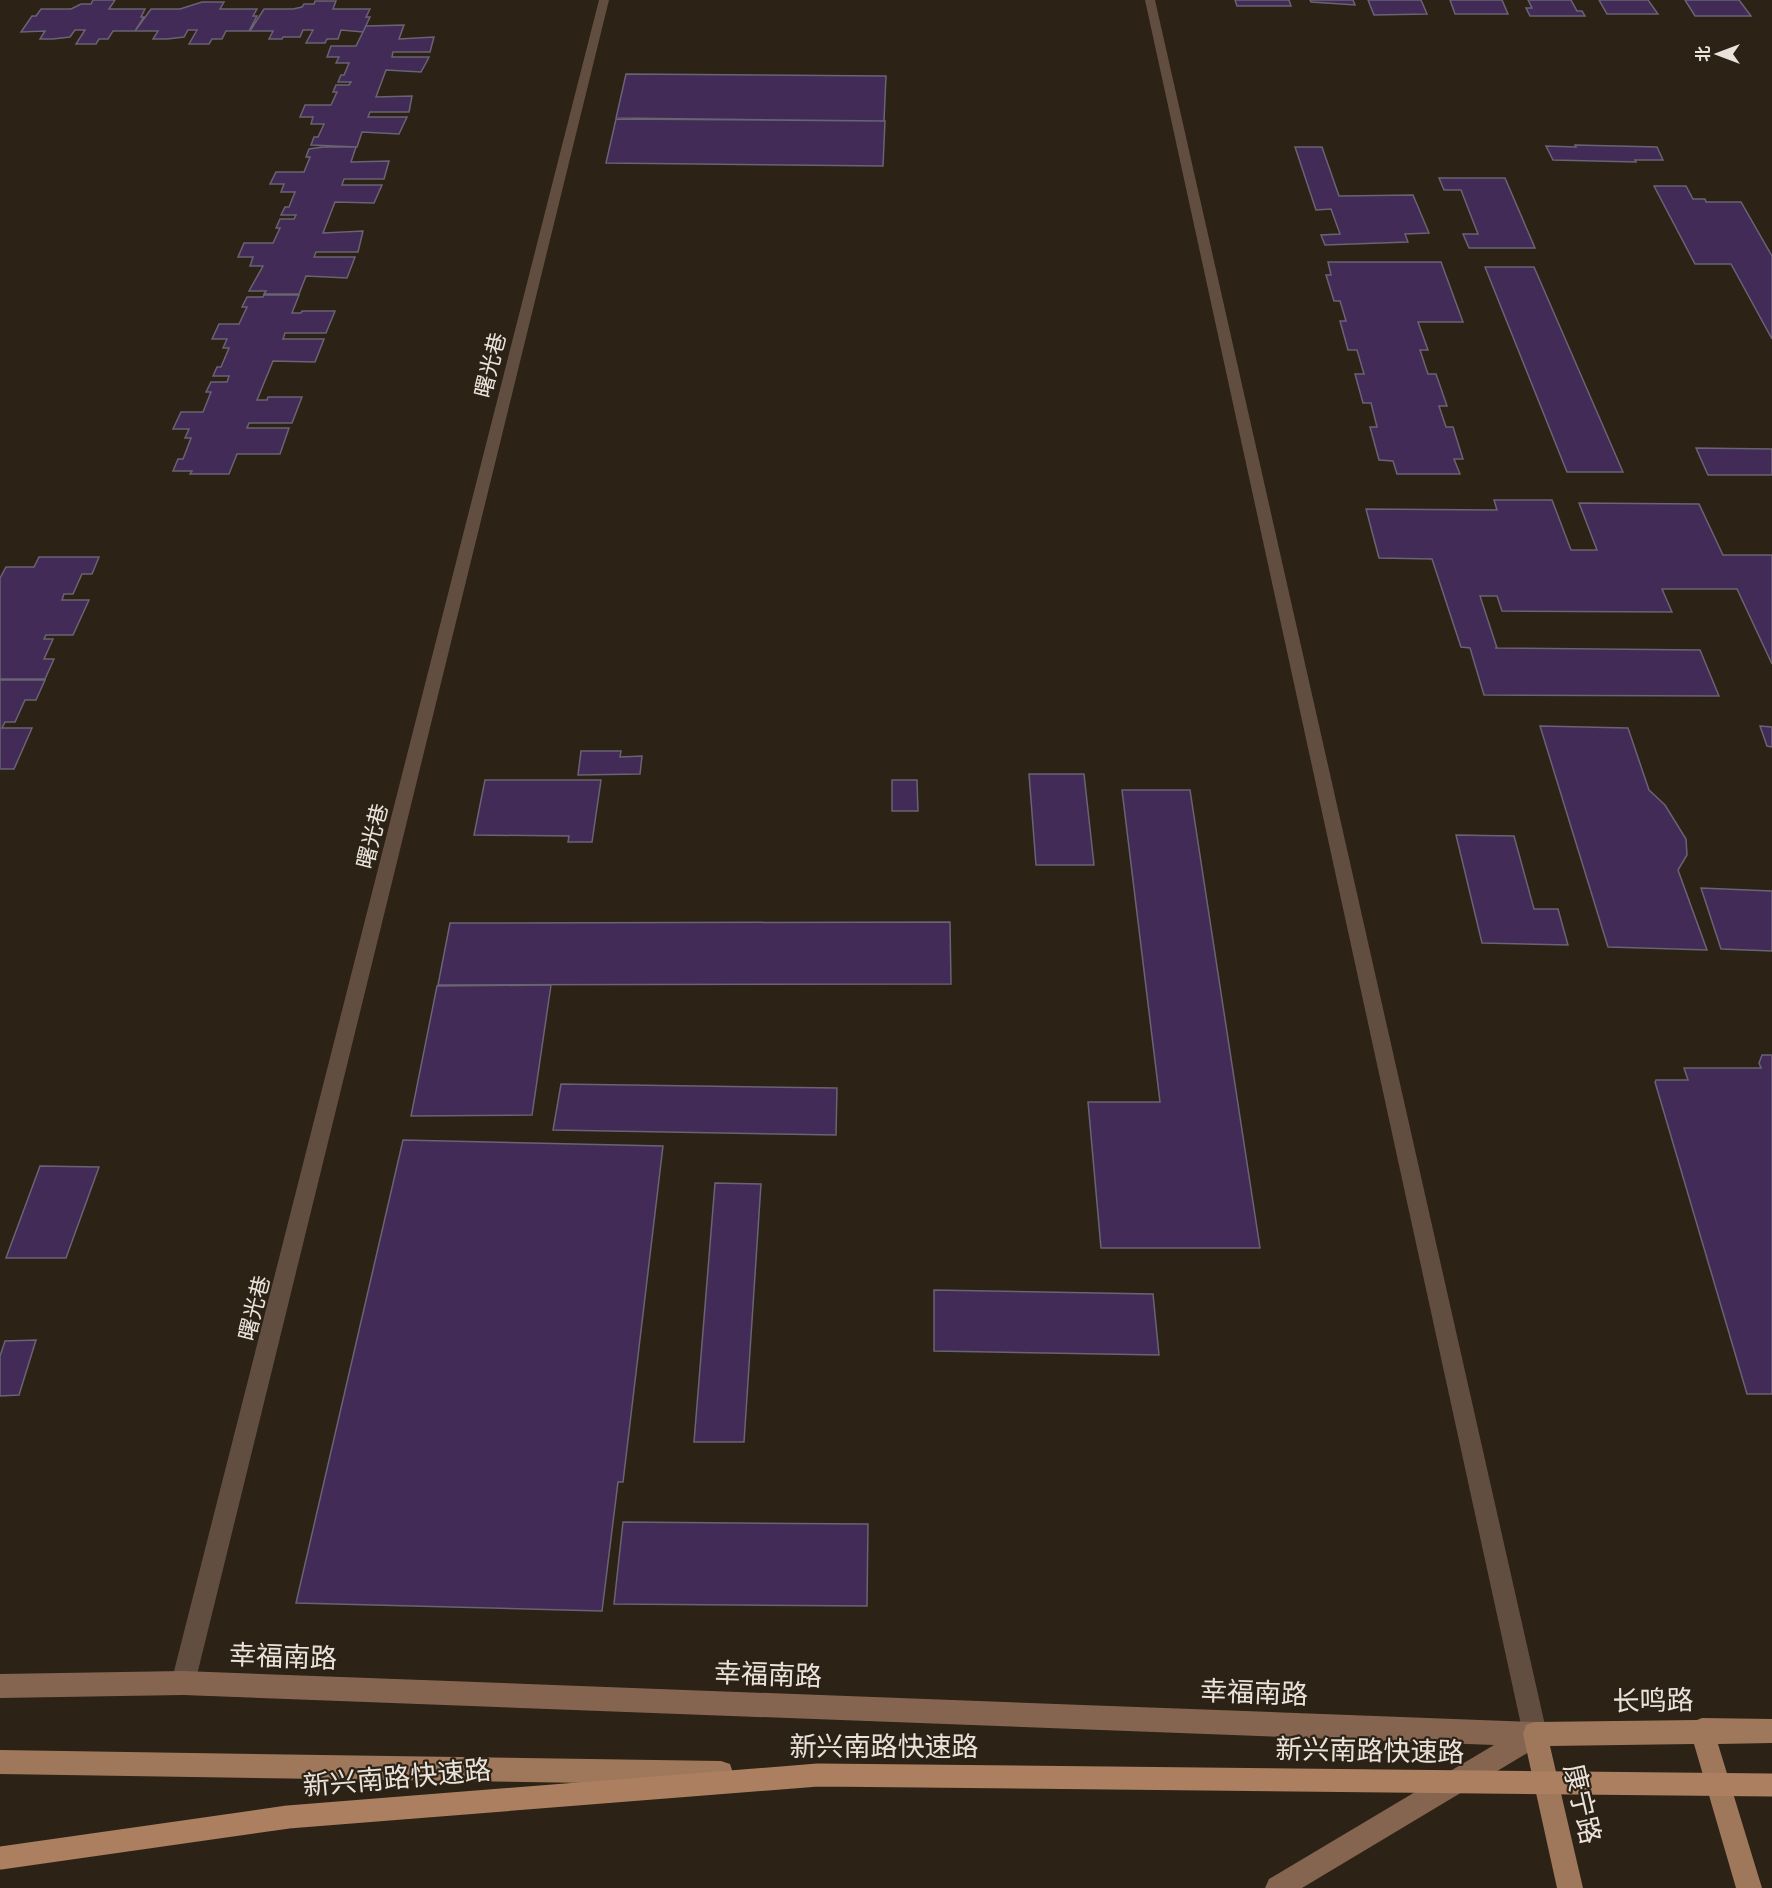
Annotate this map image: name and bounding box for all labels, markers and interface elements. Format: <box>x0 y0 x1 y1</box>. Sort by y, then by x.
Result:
north arrow <box>1688 24 1748 84</box>
text: 北 <box>1694 46 1713 62</box>
street label: 曙光巷 <box>469 330 512 400</box>
street label: 曙光巷 <box>351 801 394 871</box>
street label: 曙光巷 <box>233 1273 276 1343</box>
street label: 幸福南路 <box>228 1638 338 1675</box>
street label: 幸福南路 <box>713 1656 823 1693</box>
street label: 幸福南路 <box>1199 1674 1309 1711</box>
street label: 长鸣路 <box>1612 1683 1694 1718</box>
street label: 新兴南路快速路 <box>790 1730 979 1763</box>
street label: 新兴南路快速路 <box>1275 1732 1465 1769</box>
street label: 新兴南路快速路 <box>301 1753 493 1802</box>
street label: 康宁路 <box>1557 1761 1608 1847</box>

